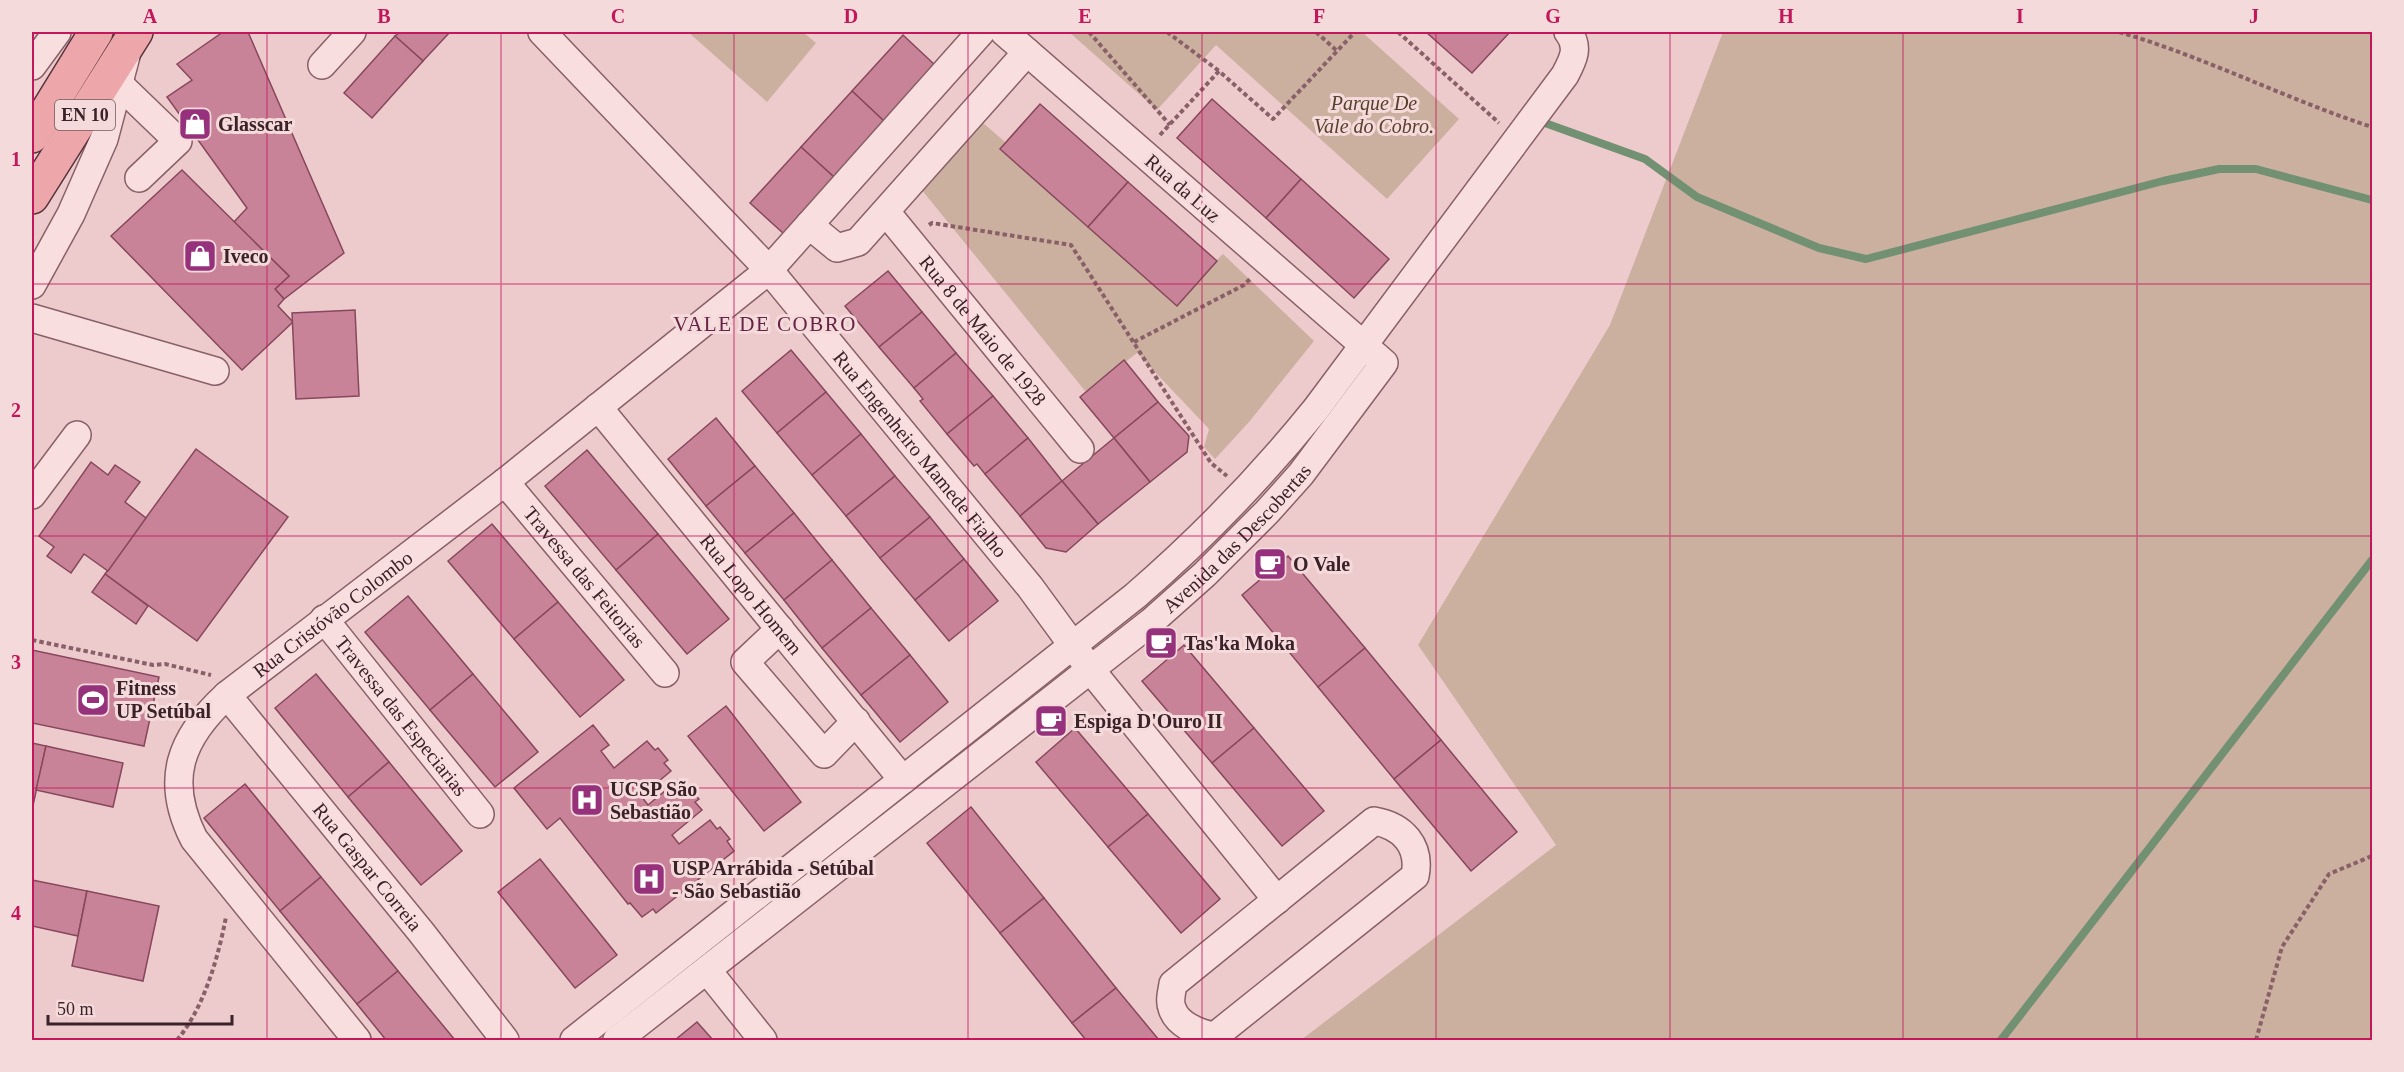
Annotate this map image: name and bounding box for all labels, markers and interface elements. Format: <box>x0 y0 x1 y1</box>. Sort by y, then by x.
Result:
text: A <box>143 5 158 27</box>
text: B <box>377 5 391 27</box>
text: C <box>611 5 625 27</box>
text: D <box>844 5 858 27</box>
text: E <box>1078 5 1092 27</box>
text: F <box>1313 5 1325 27</box>
text: G <box>1545 5 1561 27</box>
text: H <box>1778 5 1794 27</box>
text: I <box>2016 5 2024 27</box>
text: J <box>2249 5 2259 27</box>
park label: Parque De Vale do Cobro. <box>1314 92 1434 137</box>
road number: EN 10 <box>55 100 115 130</box>
shop icon: Glasscar <box>177 106 213 142</box>
place label: Glasscar <box>218 113 293 135</box>
text: 1 <box>11 148 21 170</box>
street label: Rua da Luz <box>1141 149 1225 227</box>
shop icon: Iveco <box>182 238 218 274</box>
place label: Iveco <box>223 245 269 267</box>
street label: Rua 8 de Maio de 1928 <box>915 251 1051 410</box>
district label: VALE DE COBRO <box>673 312 857 336</box>
street label: Rua Engenheiro Mamede Fialho <box>829 346 1012 561</box>
text: 2 <box>11 399 21 421</box>
street label: Avenida das Descobertas <box>1158 460 1316 617</box>
street label: Travessa das Feitorias <box>519 502 650 652</box>
street label: Rua Lopo Homem <box>696 530 807 659</box>
street label: Rua Cristóvão Colombo <box>249 546 417 682</box>
cafe icon: O Vale <box>1252 546 1288 582</box>
place label: O Vale <box>1293 553 1350 575</box>
cafe icon: Tas'ka Moka <box>1143 625 1179 661</box>
street label: Travessa das Especiarias <box>331 632 472 800</box>
place label: Tas'ka Moka <box>1184 632 1295 654</box>
text: 3 <box>11 651 21 673</box>
place label: Fitness UP Setúbal <box>116 677 211 722</box>
sports icon: Fitness UP Setúbal <box>75 682 111 718</box>
cafe icon: Espiga D'Ouro II <box>1033 703 1069 739</box>
place label: Espiga D'Ouro II <box>1074 710 1223 733</box>
place label: UCSP São Sebastião <box>610 778 697 823</box>
hospital icon: UCSP São Sebastião <box>569 782 605 818</box>
street label: Rua Gaspar Correia <box>309 798 427 935</box>
place label: USP Arrábida - Setúbal - São Sebastião <box>672 857 874 902</box>
hospital icon: USP Arrábida - Setúbal - São Sebastião <box>631 861 667 897</box>
text: 4 <box>11 902 21 924</box>
scale bar <box>48 988 232 1026</box>
text: 50 m <box>57 999 94 1019</box>

